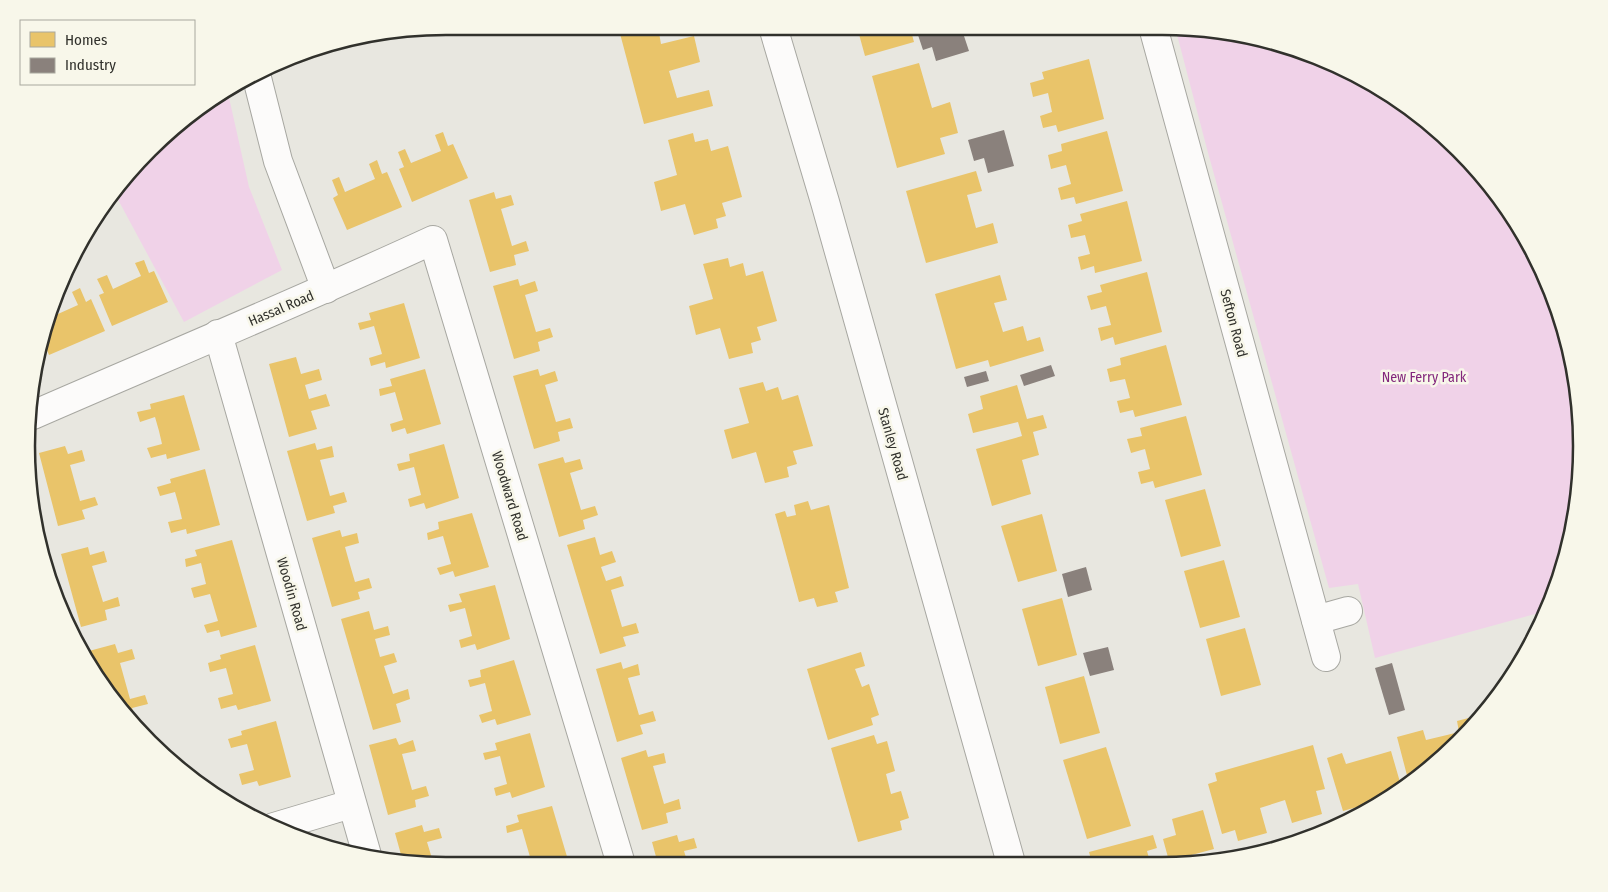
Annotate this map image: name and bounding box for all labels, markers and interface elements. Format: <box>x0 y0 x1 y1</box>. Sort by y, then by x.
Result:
legend <box>20 20 195 85</box>
text: Homes <box>65 31 107 49</box>
text: Industry <box>65 56 116 74</box>
street label: Hassal Road <box>246 287 317 330</box>
street label: Sefton Road <box>1216 287 1251 359</box>
park label: New Ferry Park <box>1382 369 1467 386</box>
street label: Stanley Road <box>874 406 911 482</box>
street label: Woodward Road <box>488 449 531 543</box>
street label: Woodin Road <box>273 555 310 633</box>

